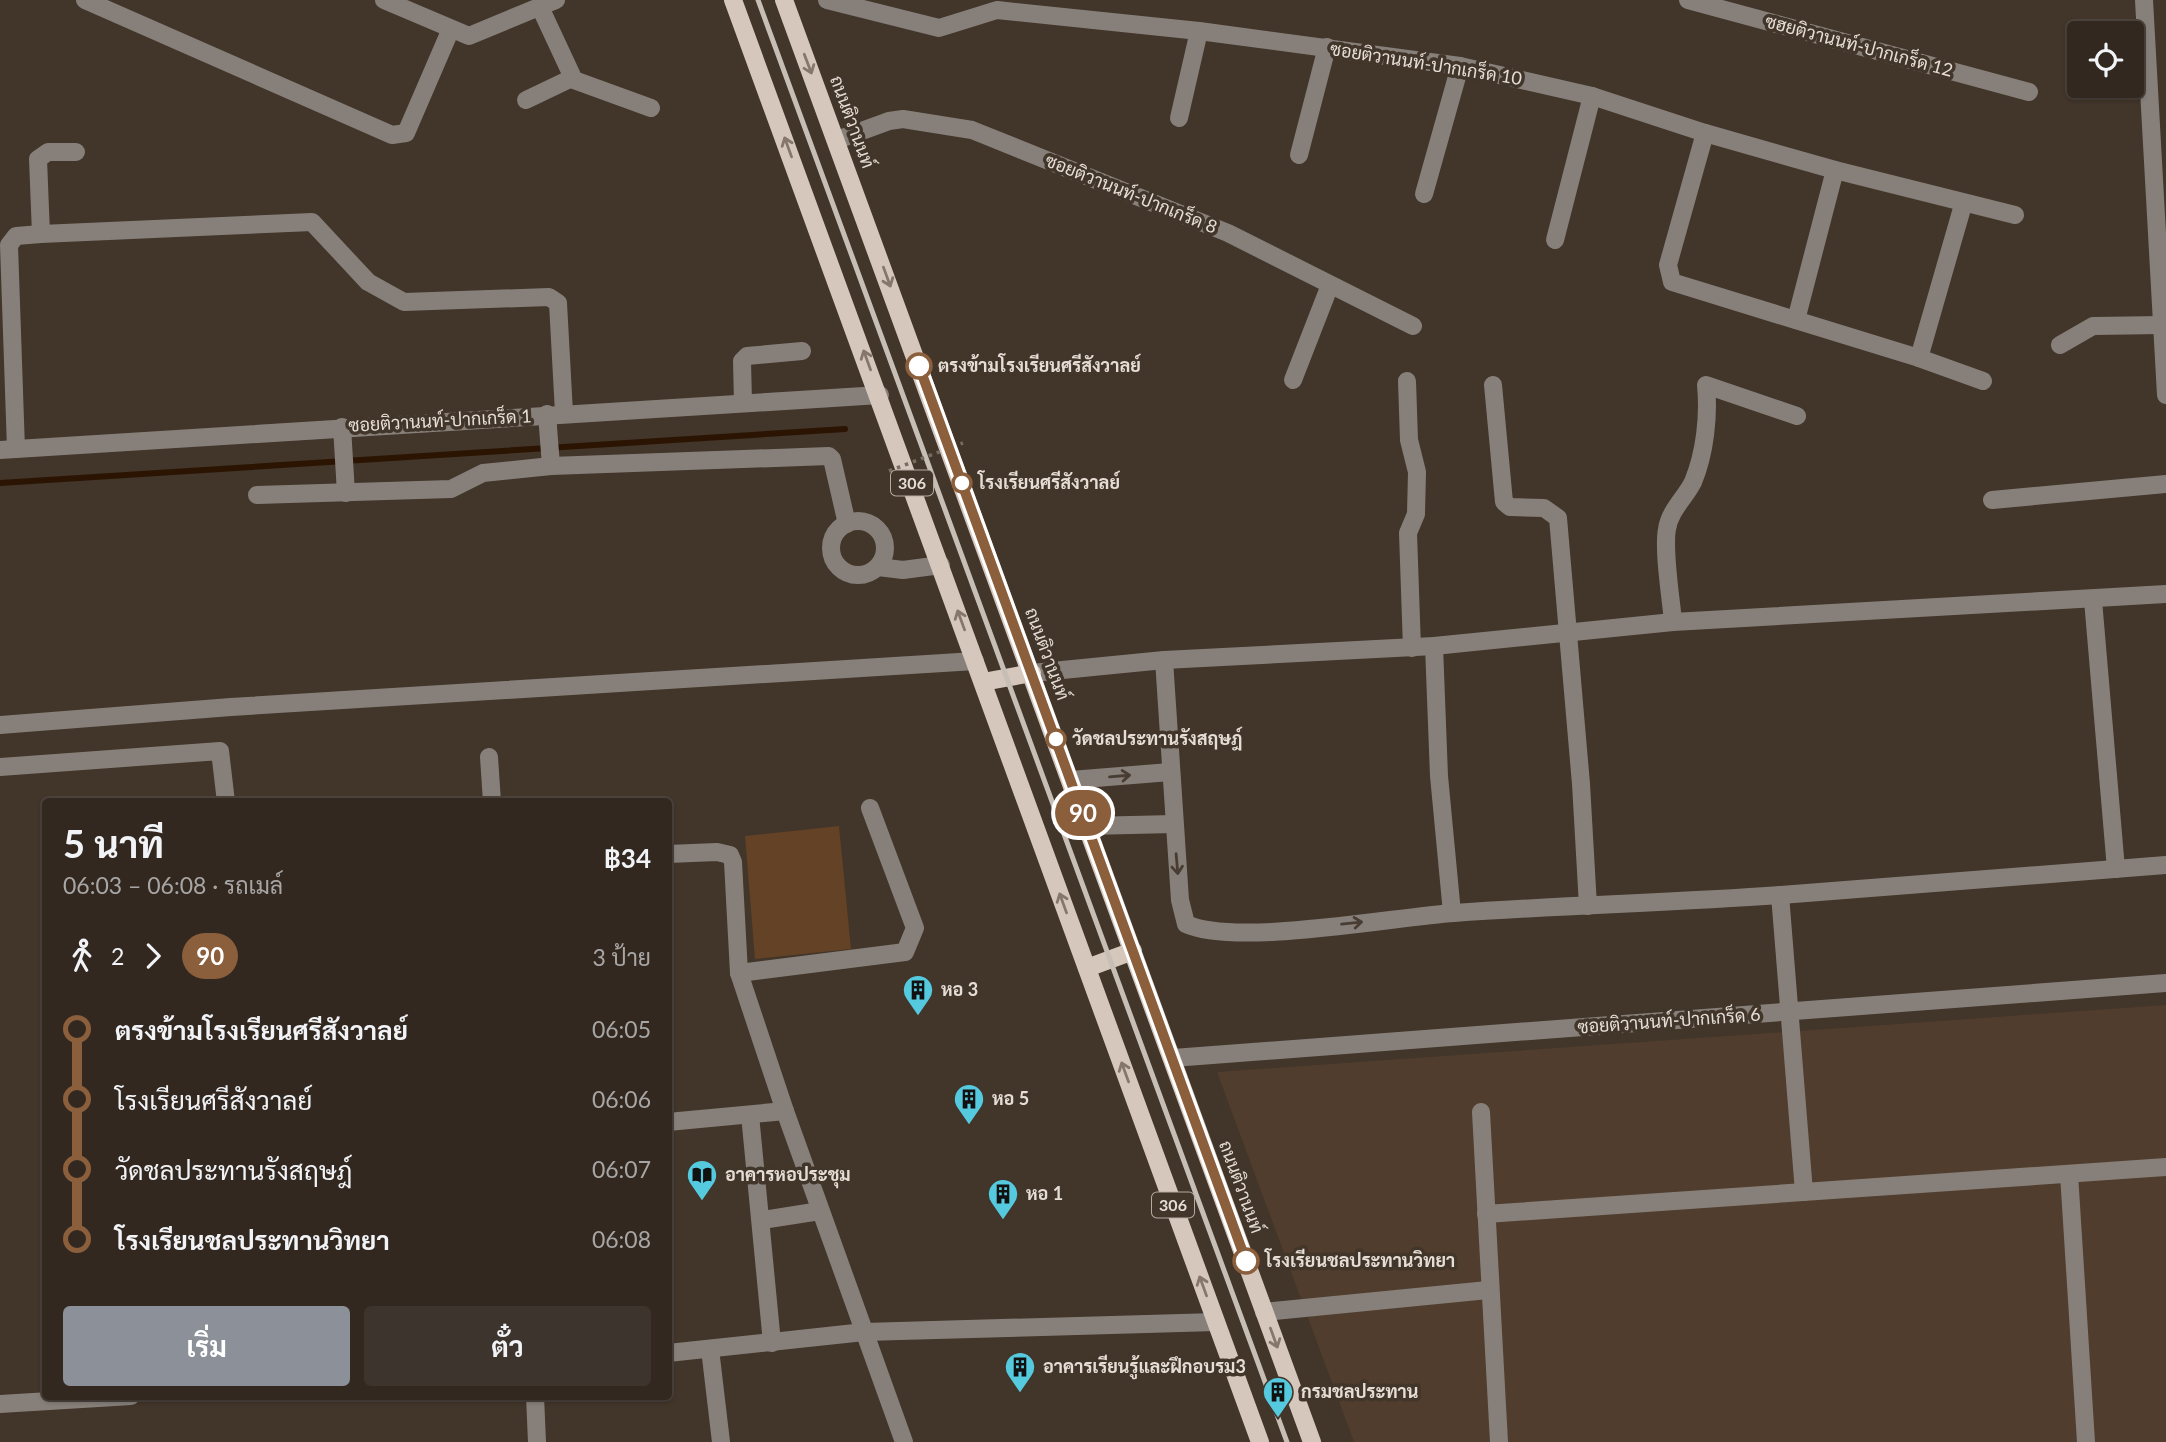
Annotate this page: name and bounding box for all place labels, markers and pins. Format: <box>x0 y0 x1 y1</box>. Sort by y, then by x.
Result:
marker: ตรงข้ามโรงเรียนศรีสังวาลย์ <box>906 353 932 379</box>
place label: ตรงข้ามโรงเรียนศรีสังวาลย์ <box>938 353 1142 376</box>
place label: โรงเรียนศรีสังวาลย์ <box>977 470 1121 493</box>
marker: โรงเรียนศรีสังวาลย์ <box>952 473 972 493</box>
place label: วัดชลประทานรังสฤษฎ์ <box>1072 726 1243 751</box>
marker: วัดชลประทานรังสฤษฎ์ <box>1046 729 1066 749</box>
building icon: หอ 3 <box>901 973 935 1017</box>
place label: หอ 3 <box>941 978 978 1000</box>
building icon: หอ 5 <box>952 1082 986 1126</box>
place label: หอ 5 <box>992 1087 1029 1109</box>
library icon: อาคารหอประชุม <box>685 1158 719 1202</box>
place label: อาคารหอประชุม <box>725 1163 851 1189</box>
building icon: หอ 1 <box>986 1177 1020 1221</box>
place label: หอ 1 <box>1026 1182 1063 1204</box>
marker: โรงเรียนชลประทานวิทยา <box>1233 1248 1259 1274</box>
place label: โรงเรียนชลประทานวิทยา <box>1264 1248 1455 1271</box>
building icon: อาคารเรียนรู้และฝึกอบรม3 <box>1003 1350 1037 1394</box>
place label: อาคารเรียนรู้และฝึกอบรม3 <box>1043 1354 1246 1380</box>
building icon: กรมชลประทาน <box>1261 1375 1295 1419</box>
place label: กรมชลประทาน <box>1301 1380 1419 1402</box>

